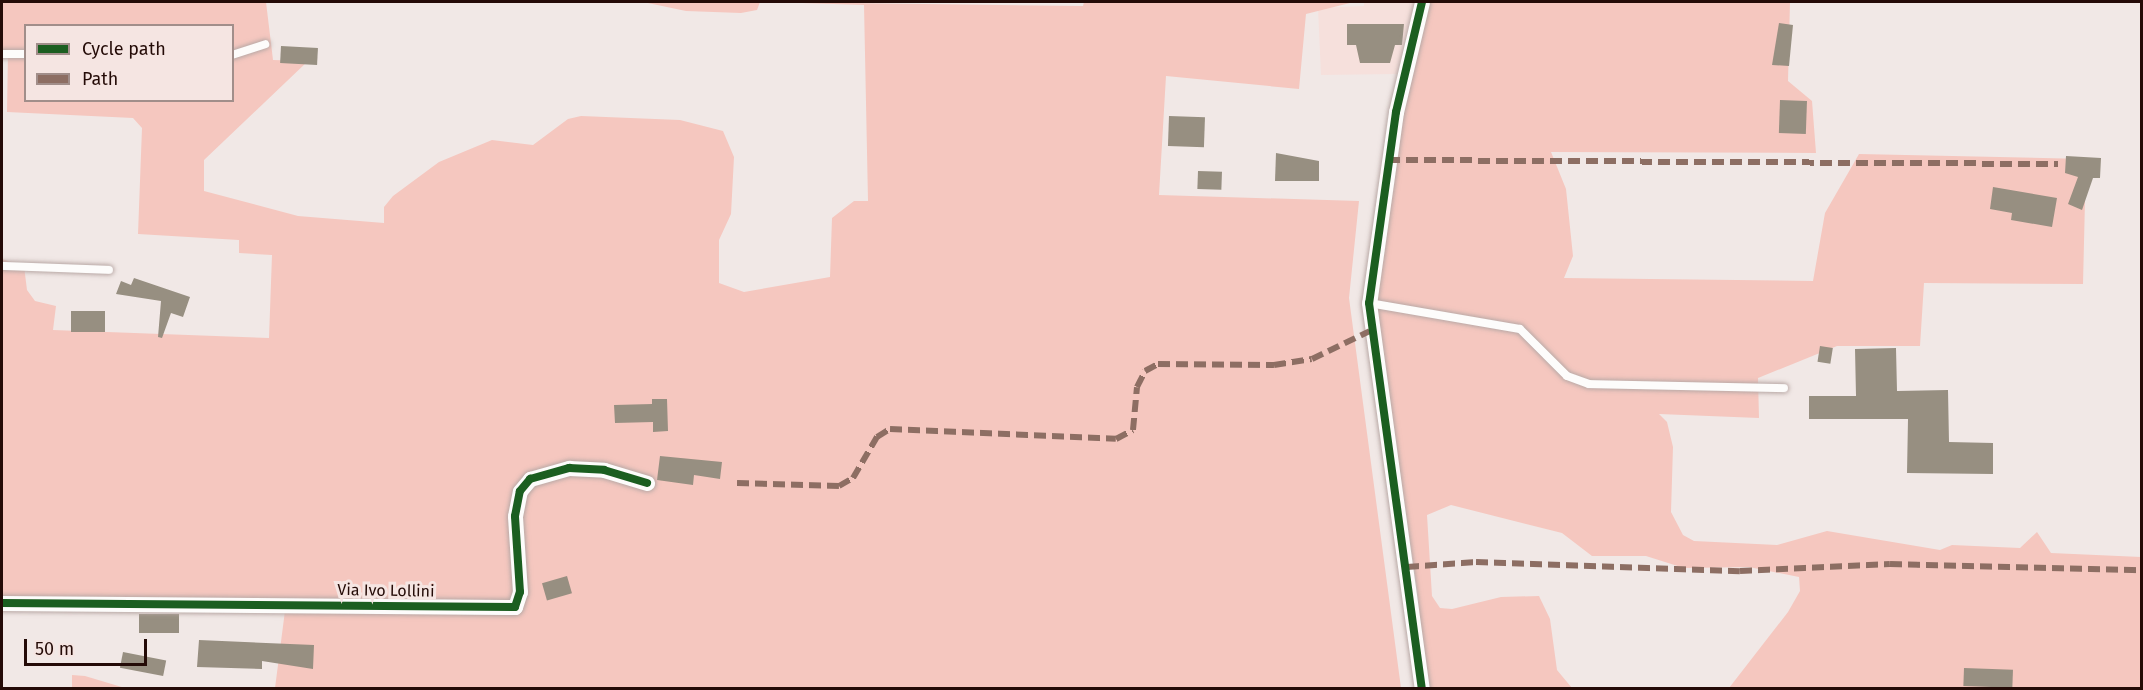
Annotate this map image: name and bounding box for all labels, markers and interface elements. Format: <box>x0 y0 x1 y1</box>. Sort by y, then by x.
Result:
legend <box>24 24 234 102</box>
text: Cycle path <box>82 38 166 60</box>
text: Path <box>82 68 118 90</box>
street label: Via Ivo Lollini <box>337 581 435 601</box>
scale bar <box>27 627 150 665</box>
text: 50 m <box>35 638 74 660</box>

